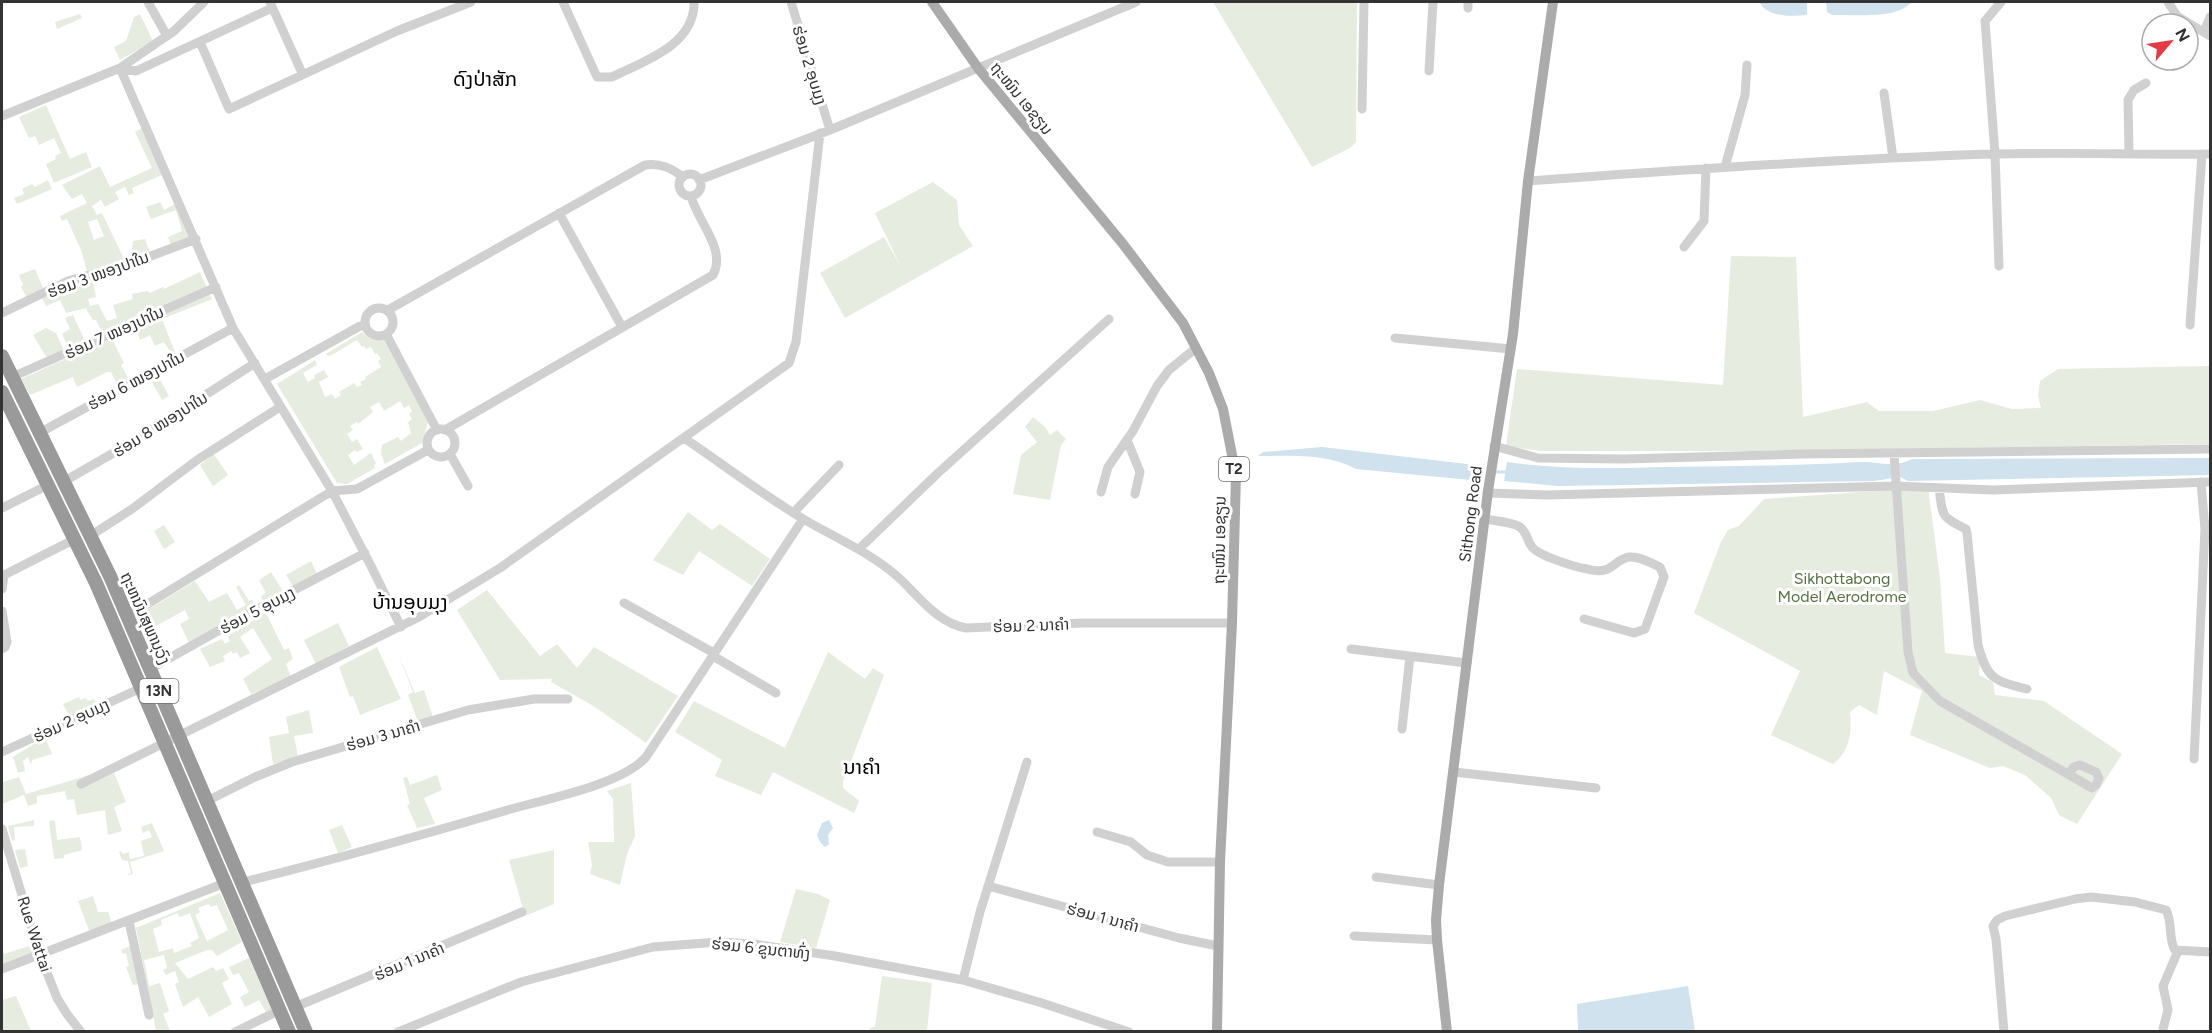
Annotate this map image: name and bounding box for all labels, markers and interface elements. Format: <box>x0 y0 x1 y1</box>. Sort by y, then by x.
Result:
north arrow <box>2140 12 2200 72</box>
street label: ຮ່ອມ 2 ອຸບມຸງ <box>788 23 831 107</box>
text: N <box>2171 25 2194 45</box>
street label: ຖະໜົນ ເອຊຽນ <box>986 58 1057 139</box>
district label: ດົງປ່າສັກ <box>453 67 517 91</box>
street label: ຮ່ອມ 3 ໜອງປາໃນ <box>45 247 152 302</box>
street label: ຮ່ອມ 7 ໜອງປາໃນ <box>62 302 167 363</box>
street label: ຮ່ອມ 6 ໜອງປາໃນ <box>84 347 188 414</box>
street label: ຮ່ອມ 8 ໜອງປາໃນ <box>109 388 211 461</box>
road number: T2 <box>1219 457 1249 481</box>
street label: Sithong Road <box>1455 465 1486 563</box>
street label: ຖະໜົນ ເອຊຽນ <box>1209 496 1231 584</box>
street label: ຖະຫນົນສຸພານຸວົງ <box>116 569 174 668</box>
park label: Sikhottabong Model Aerodrome <box>1778 569 1907 606</box>
street label: ຮ່ອມ 5 ອຸບມຸງ <box>216 583 298 639</box>
district label: ບ້ານອຸບມຸງ <box>372 590 448 615</box>
street label: ຮ່ອມ 2 ນາຄຳ <box>992 615 1070 636</box>
road number: 13N <box>140 679 178 703</box>
street label: ຮ່ອມ 2 ອຸບມຸງ <box>30 695 113 747</box>
street label: ຮ່ອມ 3 ນາຄຳ <box>344 716 422 755</box>
district label: ນາຄຳ <box>843 755 881 779</box>
street label: Rue Wattai <box>13 894 56 974</box>
street label: ຮ່ອມ 1 ນາຄຳ <box>1065 899 1141 936</box>
street label: ຮ່ອມ 6 ຂູນຕາທົ່ງ <box>710 932 812 964</box>
street label: ຮ່ອມ 1 ນາຄຳ <box>371 938 447 985</box>

